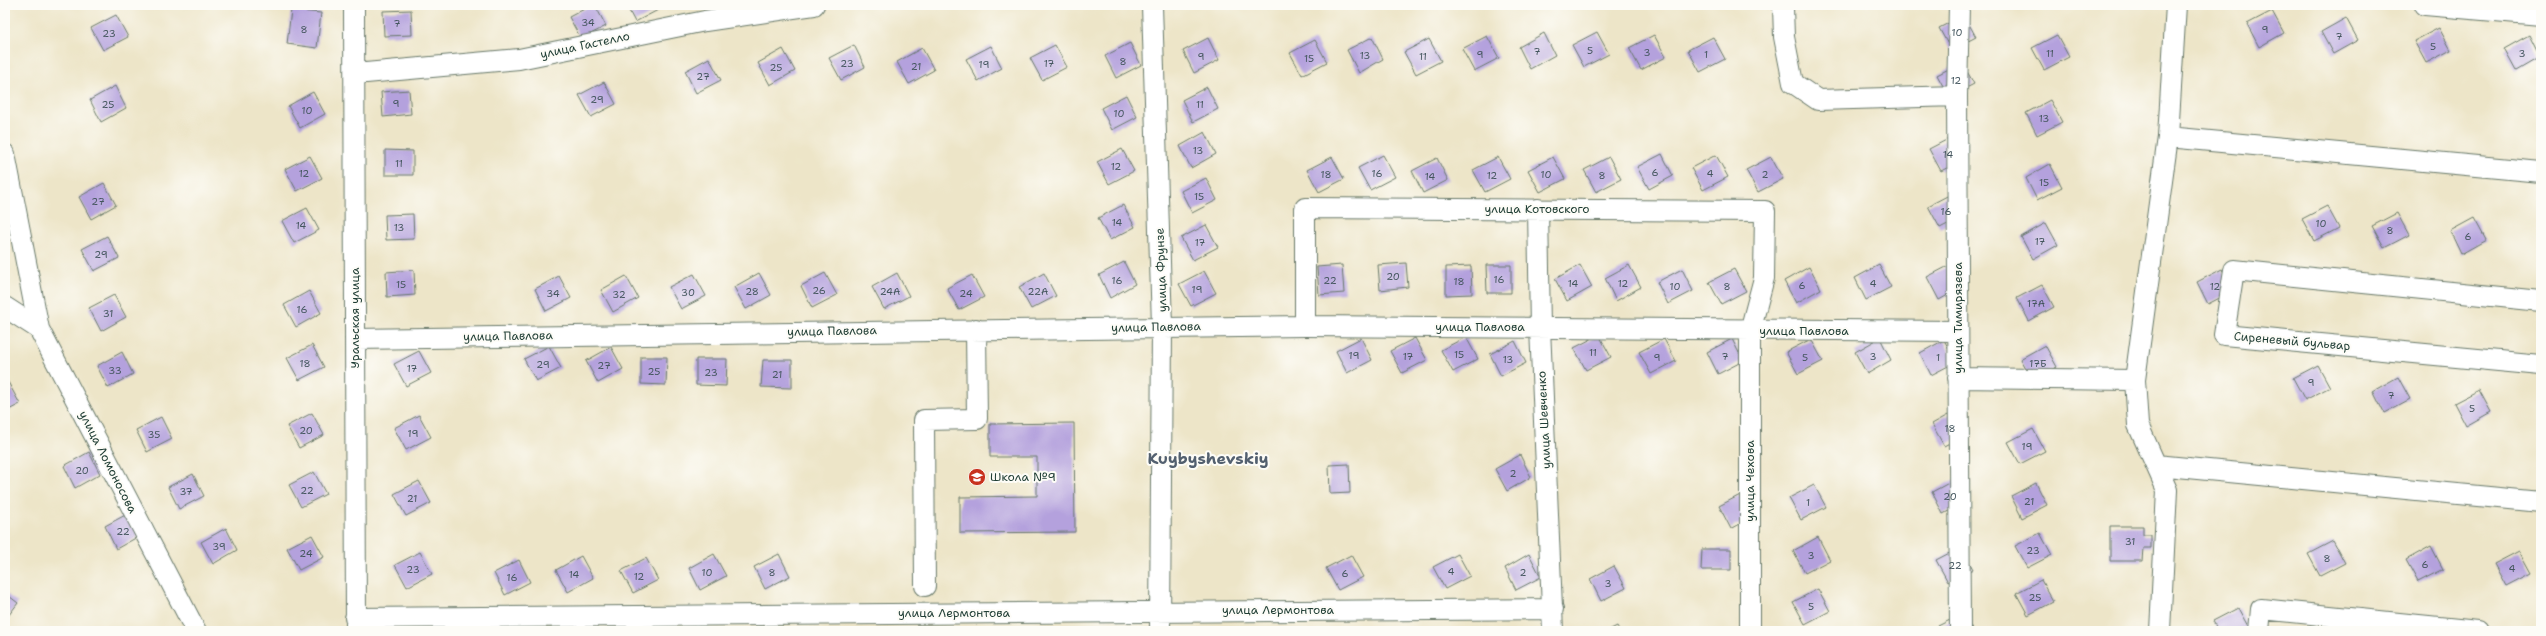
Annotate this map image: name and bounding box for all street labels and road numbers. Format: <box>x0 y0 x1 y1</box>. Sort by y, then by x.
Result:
street label: улица Гастелло <box>539 28 631 62</box>
street label: улица Котовского <box>1484 201 1590 217</box>
street label: улица Фрунзе <box>1152 227 1170 312</box>
street label: улица Тимирязева <box>1950 262 1966 374</box>
street label: Уральская улица <box>347 267 363 368</box>
street label: улица Павлова <box>1111 318 1201 336</box>
street label: улица Павлова <box>1435 319 1525 335</box>
street label: улица Павлова <box>787 322 877 340</box>
street label: улица Павлова <box>1759 323 1849 339</box>
street label: улица Павлова <box>463 327 553 345</box>
street label: Сиреневый бульвар <box>2233 328 2351 354</box>
street label: улица Шевченко <box>1533 371 1555 469</box>
street label: улица Ломоносова <box>75 408 141 516</box>
street label: улица Чехова <box>1742 440 1758 522</box>
street label: улица Лермонтова <box>1222 602 1335 618</box>
street label: улица Лермонтова <box>898 605 1011 621</box>

